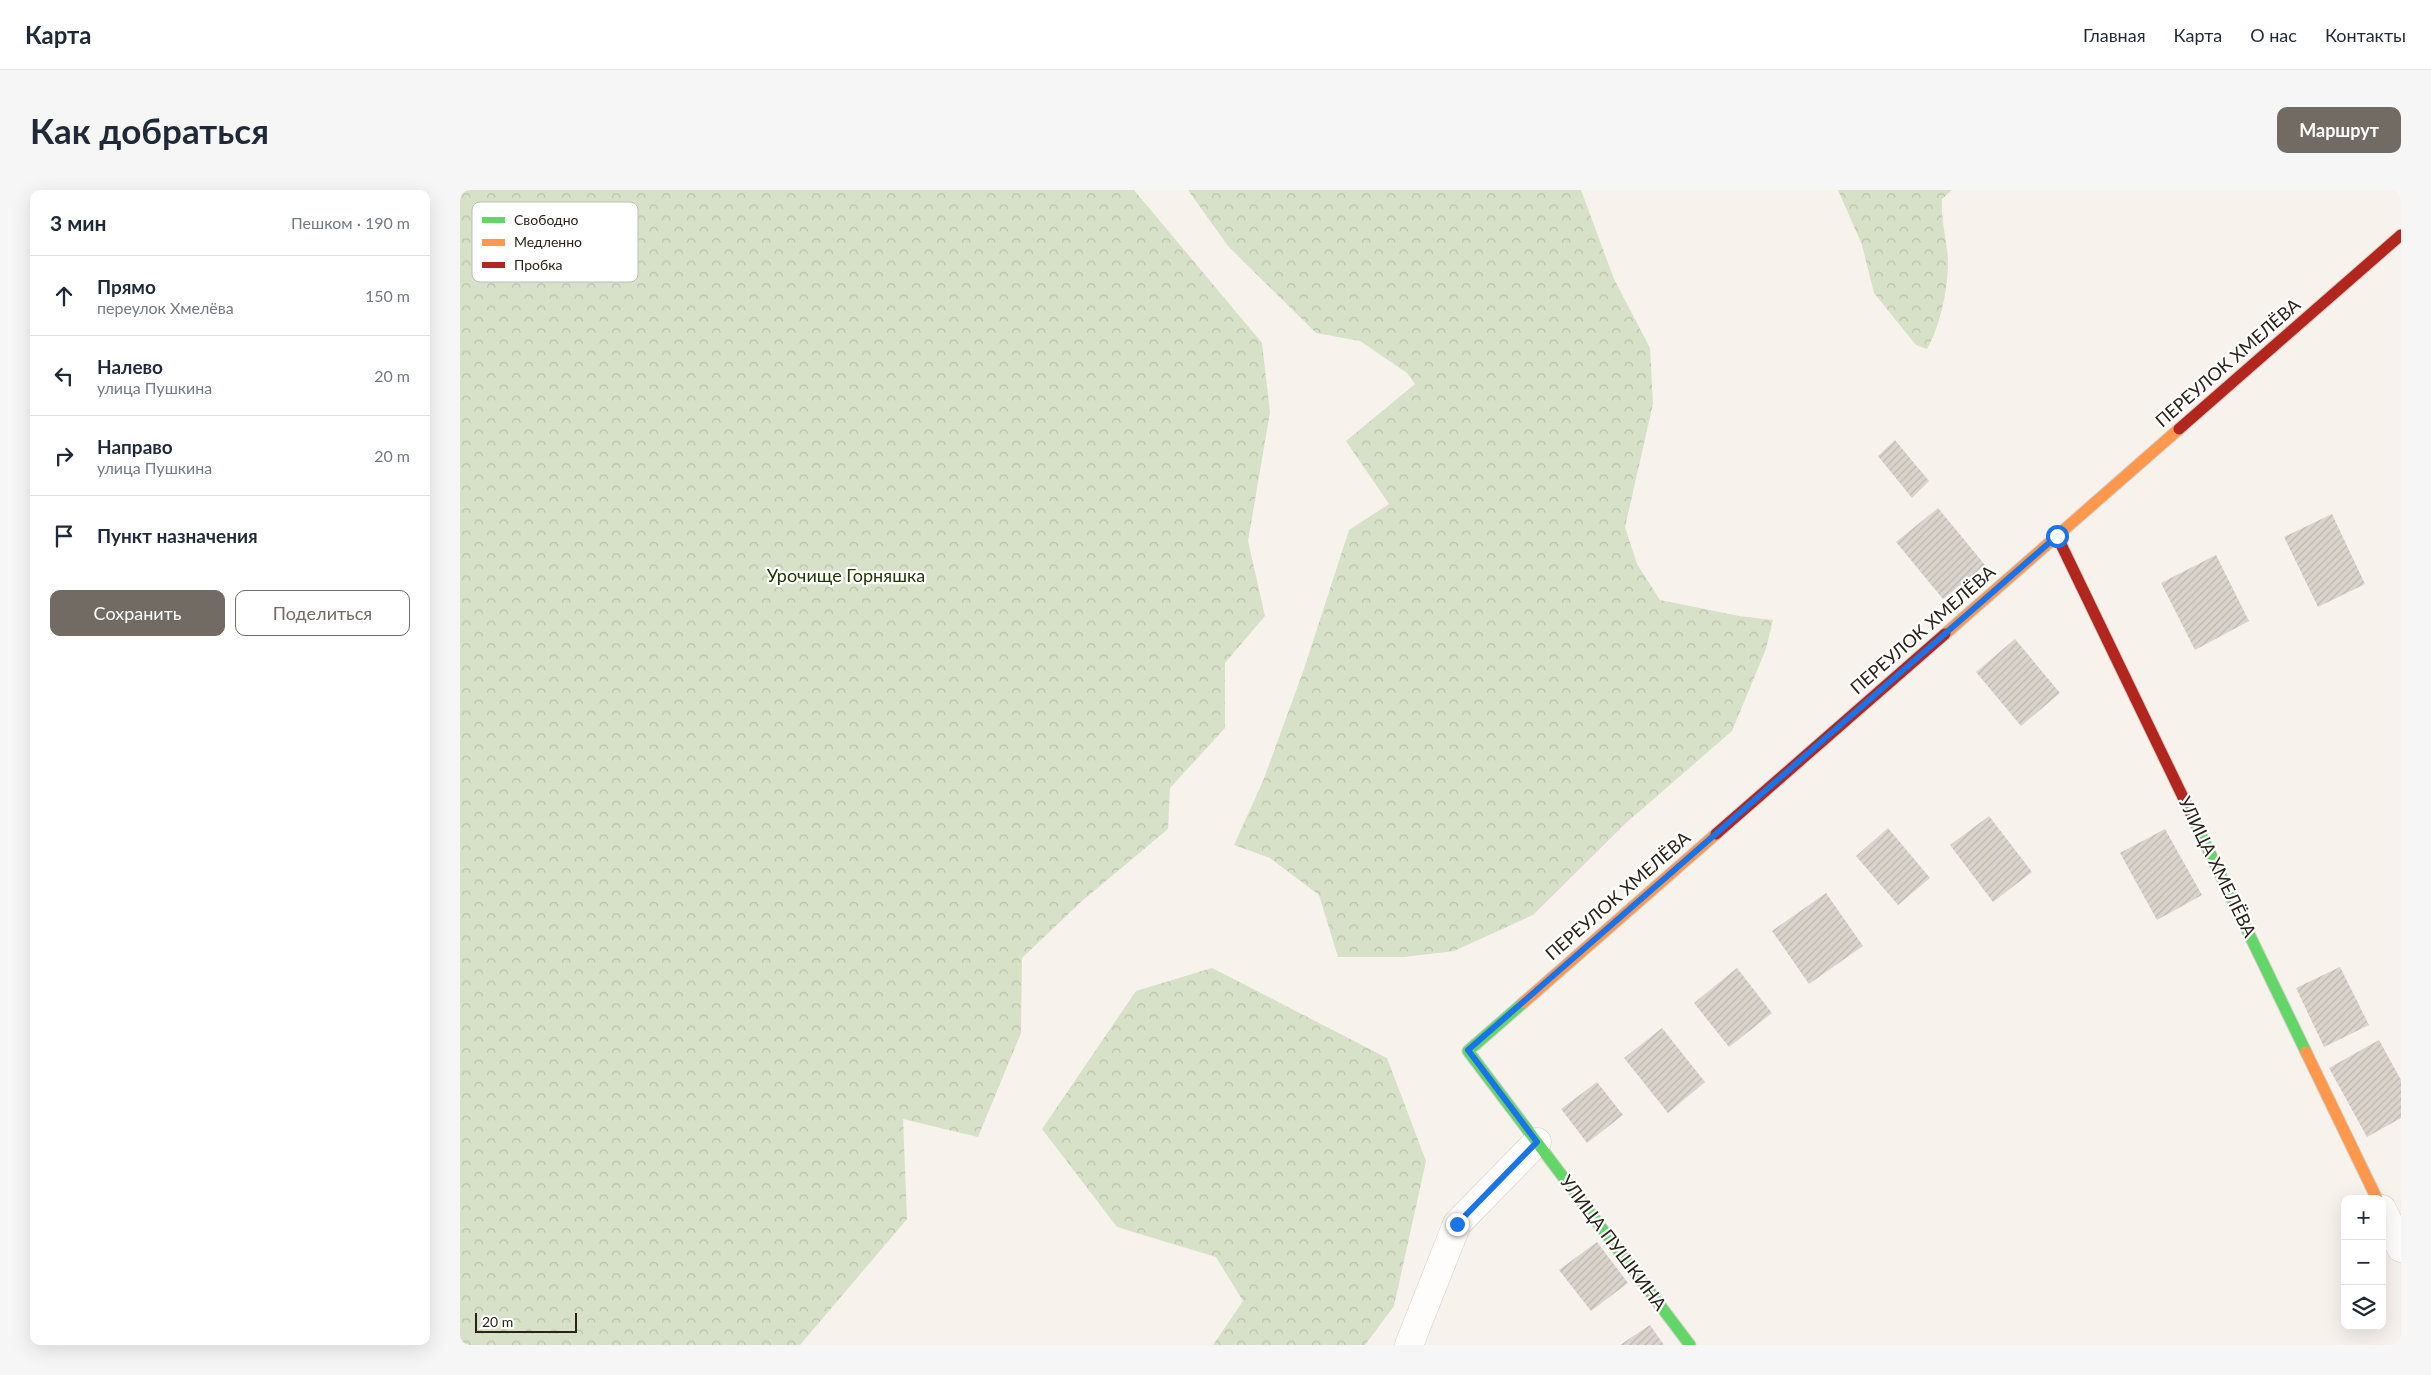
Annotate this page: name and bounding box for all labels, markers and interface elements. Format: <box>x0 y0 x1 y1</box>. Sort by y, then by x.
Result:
text: Карта <box>25 20 92 49</box>
text: Главная <box>2083 24 2146 46</box>
text: Карта <box>2174 24 2222 46</box>
text: О нас <box>2250 24 2297 46</box>
text: Контакты <box>2325 24 2406 46</box>
button: Маршрут <box>2277 107 2401 153</box>
text: Как добраться <box>30 109 269 151</box>
legend <box>472 202 638 282</box>
text: 3 мин <box>50 210 107 235</box>
text: Свободно <box>514 211 579 228</box>
text: Пешком · 190 m <box>291 213 410 232</box>
text: Медленно <box>514 233 582 250</box>
text: Пробка <box>514 256 562 273</box>
text: Прямо <box>97 275 156 298</box>
icon: ahead <box>50 282 78 310</box>
text: 150 m <box>365 286 410 305</box>
street label: ПЕРЕУЛОК ХМЕЛЁВА <box>2150 293 2305 431</box>
text: переулок Хмелёва <box>97 298 234 317</box>
text: Налево <box>97 355 163 378</box>
icon: left <box>50 362 78 390</box>
text: 20 m <box>374 366 410 385</box>
text: улица Пушкина <box>97 378 212 397</box>
text: Направо <box>97 435 173 458</box>
icon: right <box>50 442 78 470</box>
text: 20 m <box>374 446 410 465</box>
text: улица Пушкина <box>97 458 212 477</box>
icon: arrive <box>50 522 78 550</box>
text: Пункт назначения <box>97 524 258 547</box>
route start <box>2046 525 2069 548</box>
street label: ПЕРЕУЛОК ХМЕЛЁВА <box>1845 560 2000 698</box>
park label: Урочище Горняшка <box>767 564 925 586</box>
button: Сохранить <box>50 590 225 636</box>
button: Поделиться <box>235 590 410 636</box>
street label: УЛИЦА ХМЕЛЁВА <box>2174 793 2262 941</box>
street label: ПЕРЕУЛОК ХМЕЛЁВА <box>1540 826 1695 964</box>
street label: УЛИЦА ПУШКИНА <box>1556 1171 1672 1315</box>
map controls <box>2341 1195 2386 1330</box>
button: + <box>2341 1195 2386 1240</box>
route end <box>1446 1213 1469 1236</box>
button: − <box>2341 1240 2386 1285</box>
button: layers <box>2341 1285 2386 1330</box>
scale bar <box>475 1310 578 1333</box>
text: 20 m <box>482 1313 513 1330</box>

